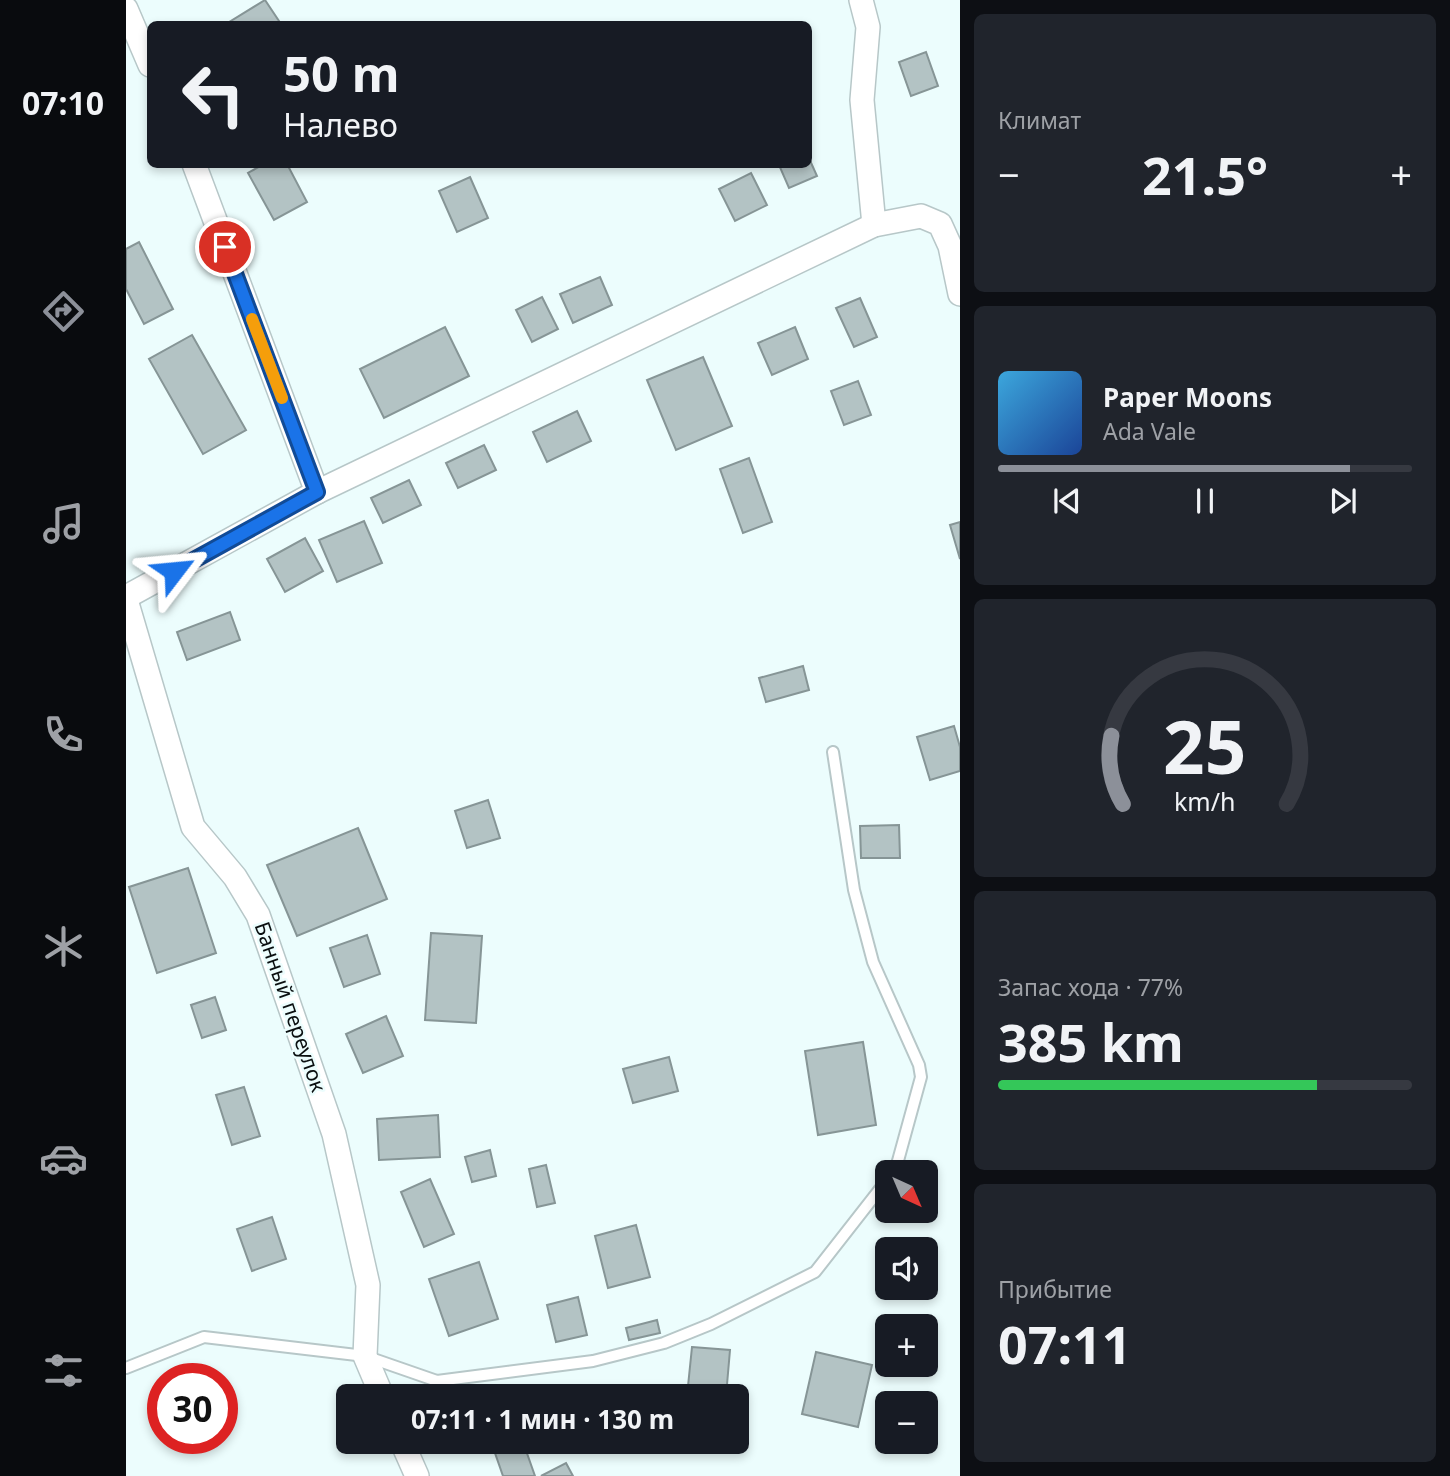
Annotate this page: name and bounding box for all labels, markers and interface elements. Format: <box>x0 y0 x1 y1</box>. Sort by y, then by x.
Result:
text: 50 m <box>283 40 400 106</box>
icon: left <box>168 49 259 140</box>
text: 07:10 <box>22 81 104 124</box>
text: Налево <box>283 103 398 146</box>
text: Климат <box>998 104 1081 136</box>
text: 21.5° <box>1142 139 1268 210</box>
text: − <box>998 148 1020 200</box>
text: + <box>1390 148 1412 200</box>
pin <box>195 217 255 277</box>
icon: arrive <box>206 228 244 266</box>
icon: directions <box>39 287 88 336</box>
text: Paper Moons <box>1103 379 1272 415</box>
text: Ada Vale <box>1103 415 1196 447</box>
icon: previous <box>1048 482 1086 520</box>
icon: pause <box>1186 482 1224 520</box>
icon: next <box>1324 482 1362 520</box>
icon: music <box>39 499 88 548</box>
position arrow <box>137 534 211 608</box>
text: 25 <box>1163 696 1247 795</box>
icon: phone <box>39 710 88 759</box>
text: km/h <box>1174 784 1236 818</box>
street label: Банный переулок <box>249 918 333 1096</box>
icon: climate <box>39 922 88 971</box>
text: Запас хода · 77% <box>998 971 1183 1003</box>
text: 385 km <box>998 1006 1184 1077</box>
icon: car <box>39 1134 88 1183</box>
north arrow <box>875 1160 938 1223</box>
map controls <box>875 1160 938 1454</box>
button: sound <box>875 1237 938 1300</box>
text: Прибытие <box>998 1273 1112 1305</box>
text: 07:11 <box>998 1308 1132 1379</box>
button: + <box>875 1314 938 1377</box>
icon: filters <box>39 1346 88 1395</box>
speed limit sign: 30 <box>147 1363 238 1454</box>
button: − <box>875 1391 938 1454</box>
text: 07:11 · 1 мин · 130 m <box>411 1401 674 1437</box>

